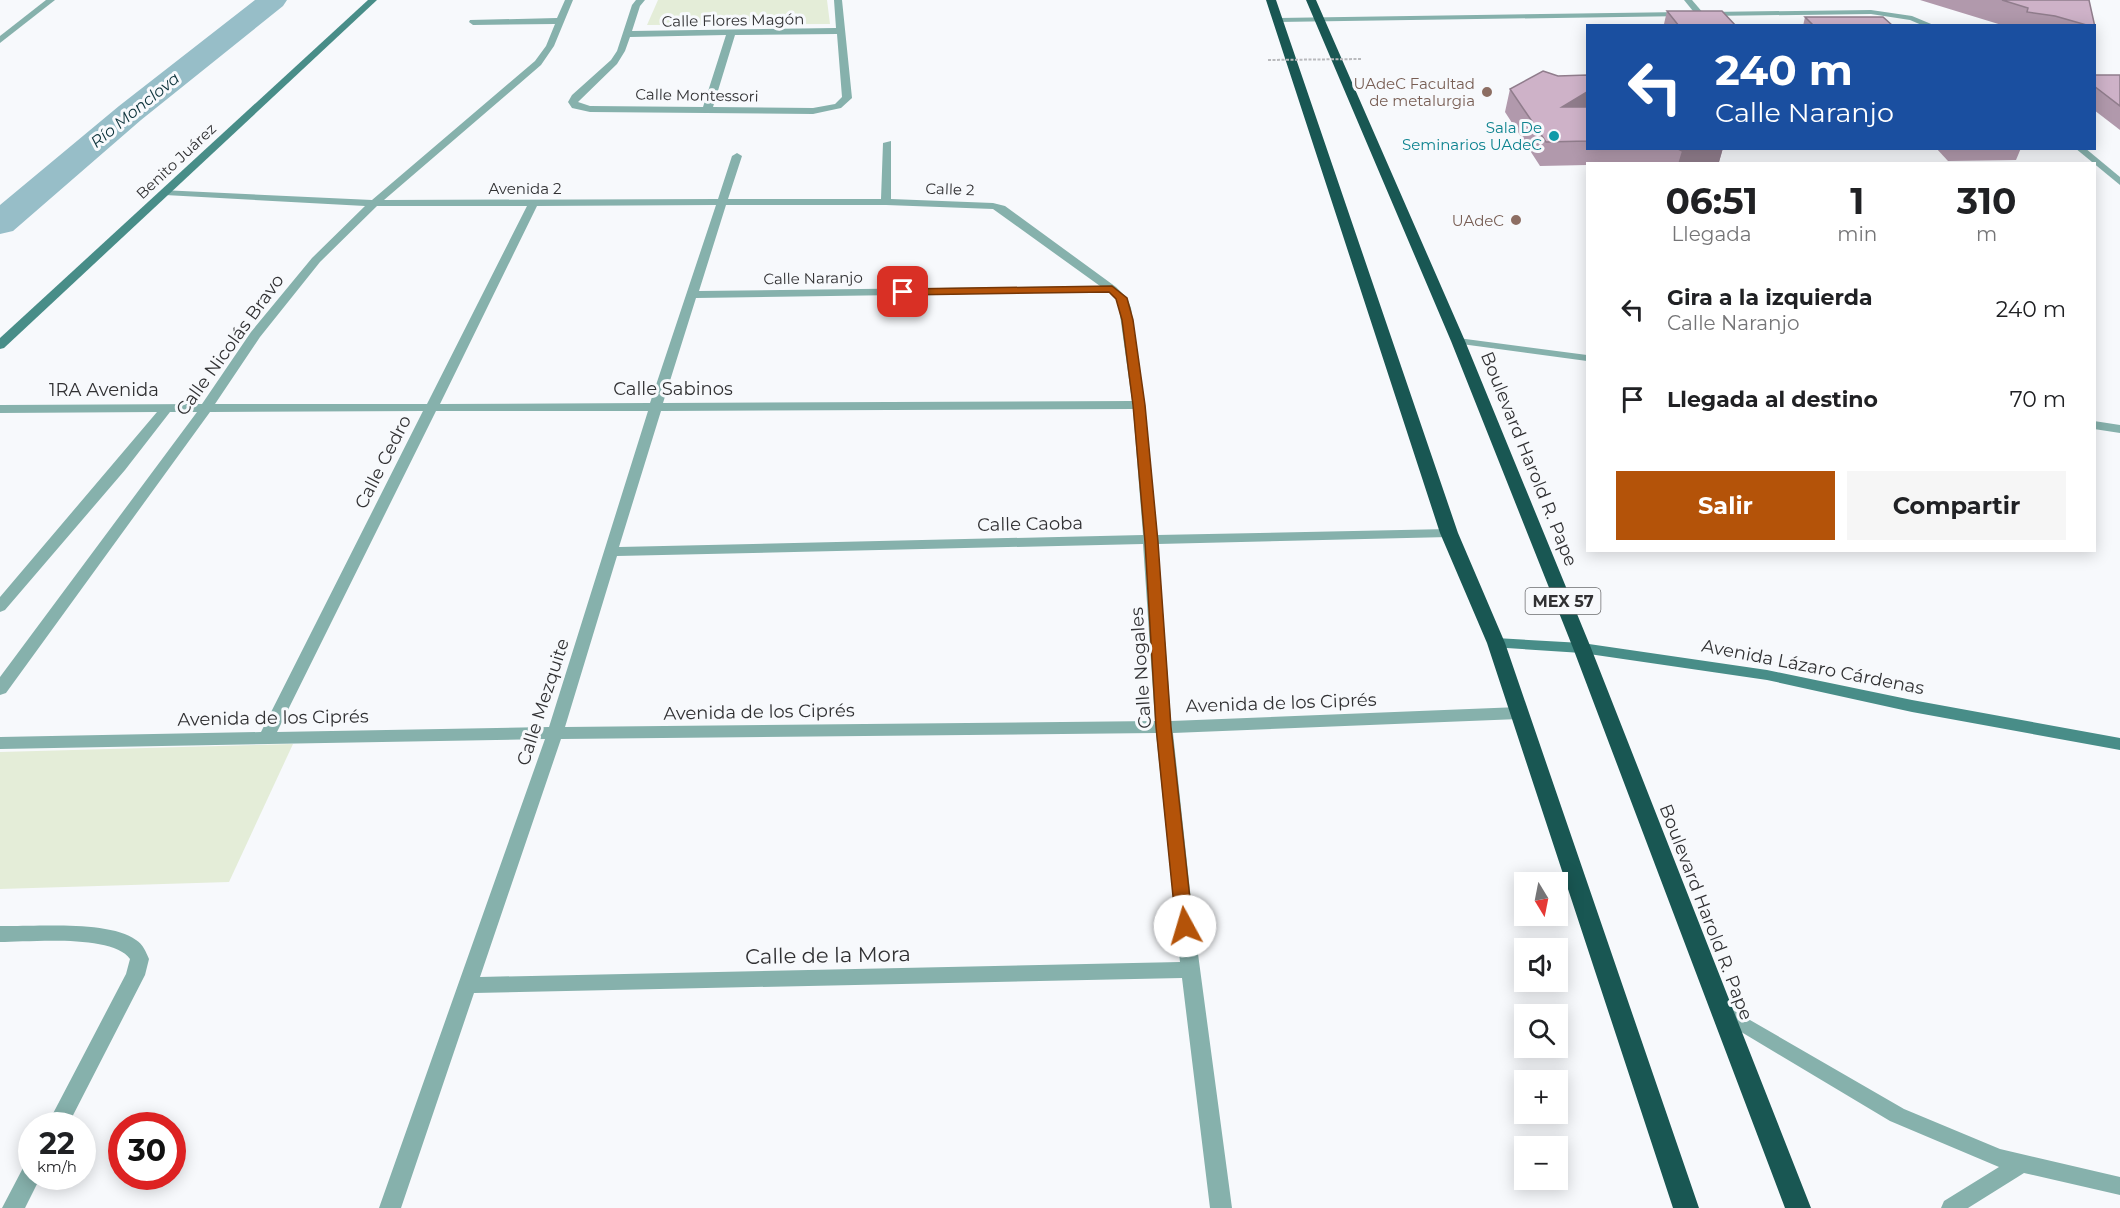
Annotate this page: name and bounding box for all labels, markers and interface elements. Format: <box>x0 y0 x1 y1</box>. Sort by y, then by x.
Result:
street label: Calle Flores Magón <box>662 9 804 31</box>
text: 240 m <box>1715 44 1853 96</box>
icon: left <box>1616 48 1694 126</box>
water label: Río Monclova <box>87 68 183 152</box>
place label: UAdeC Facultad de metalurgia <box>1354 74 1475 110</box>
street label: Calle Montessori <box>635 84 759 106</box>
marker: UAdeC Facultad de metalurgia <box>1480 85 1494 99</box>
text: Calle Naranjo <box>1715 96 1894 129</box>
place label: Sala De Seminarios UAdeC <box>1402 118 1542 154</box>
street label: Benito Juárez <box>132 119 220 203</box>
marker: Sala De Seminarios UAdeC <box>1547 129 1561 143</box>
street label: Avenida 2 <box>489 179 561 198</box>
street label: Calle 2 <box>925 179 975 199</box>
text: 06:51 <box>1665 179 1758 223</box>
text: 1 <box>1850 179 1864 223</box>
text: 310 <box>1957 179 2017 223</box>
place label: UAdeC <box>1452 211 1504 230</box>
marker: UAdeC <box>1509 213 1523 227</box>
text: Llegada <box>1672 222 1752 246</box>
text: min <box>1837 222 1877 246</box>
text: m <box>1976 222 1997 246</box>
pin <box>877 266 928 317</box>
street label: Calle Naranjo <box>763 268 863 288</box>
street label: Calle Nicolás Bravo <box>171 270 289 420</box>
icon: arrive <box>886 275 919 308</box>
text: Gira a la izquierda <box>1667 284 1873 311</box>
icon: left <box>1616 293 1649 326</box>
text: 240 m <box>1996 296 2066 323</box>
text: Calle Naranjo <box>1667 311 1800 335</box>
street label: Boulevard Harold R. Pape <box>1476 348 1582 570</box>
street label: Calle Sabinos <box>613 378 733 400</box>
street label: 1RA Avenida <box>49 379 159 401</box>
icon: arrive <box>1616 383 1649 416</box>
text: Llegada al destino <box>1667 386 1878 413</box>
text: 70 m <box>2010 386 2066 413</box>
street label: Calle Cedro <box>350 411 416 513</box>
button: Salir <box>1616 471 1835 540</box>
button: Compartir <box>1847 471 2066 540</box>
street label: Calle Caoba <box>977 512 1083 536</box>
road number: MEX 57 <box>1526 588 1600 614</box>
street label: Calle Nogales <box>1126 606 1156 730</box>
street label: Avenida Lázaro Cárdenas <box>1700 635 1926 699</box>
street label: Calle Mezquite <box>512 636 574 768</box>
street label: Avenida de los Ciprés <box>1185 689 1377 717</box>
street label: Avenida de los Ciprés <box>663 699 855 725</box>
street label: Avenida de los Ciprés <box>177 705 369 731</box>
street label: Boulevard Harold R. Pape <box>1655 801 1757 1023</box>
north arrow <box>1514 872 1568 926</box>
map controls <box>1514 872 1568 1190</box>
position arrow <box>1153 894 1217 958</box>
button: sound <box>1514 938 1568 992</box>
street label: Calle de la Mora <box>745 941 911 969</box>
button: search <box>1514 1004 1568 1058</box>
button: + <box>1514 1070 1568 1124</box>
speed limit sign: 30 <box>108 1112 186 1190</box>
text: 22 <box>39 1125 75 1162</box>
button: − <box>1514 1136 1568 1190</box>
text: km/h <box>37 1157 77 1176</box>

